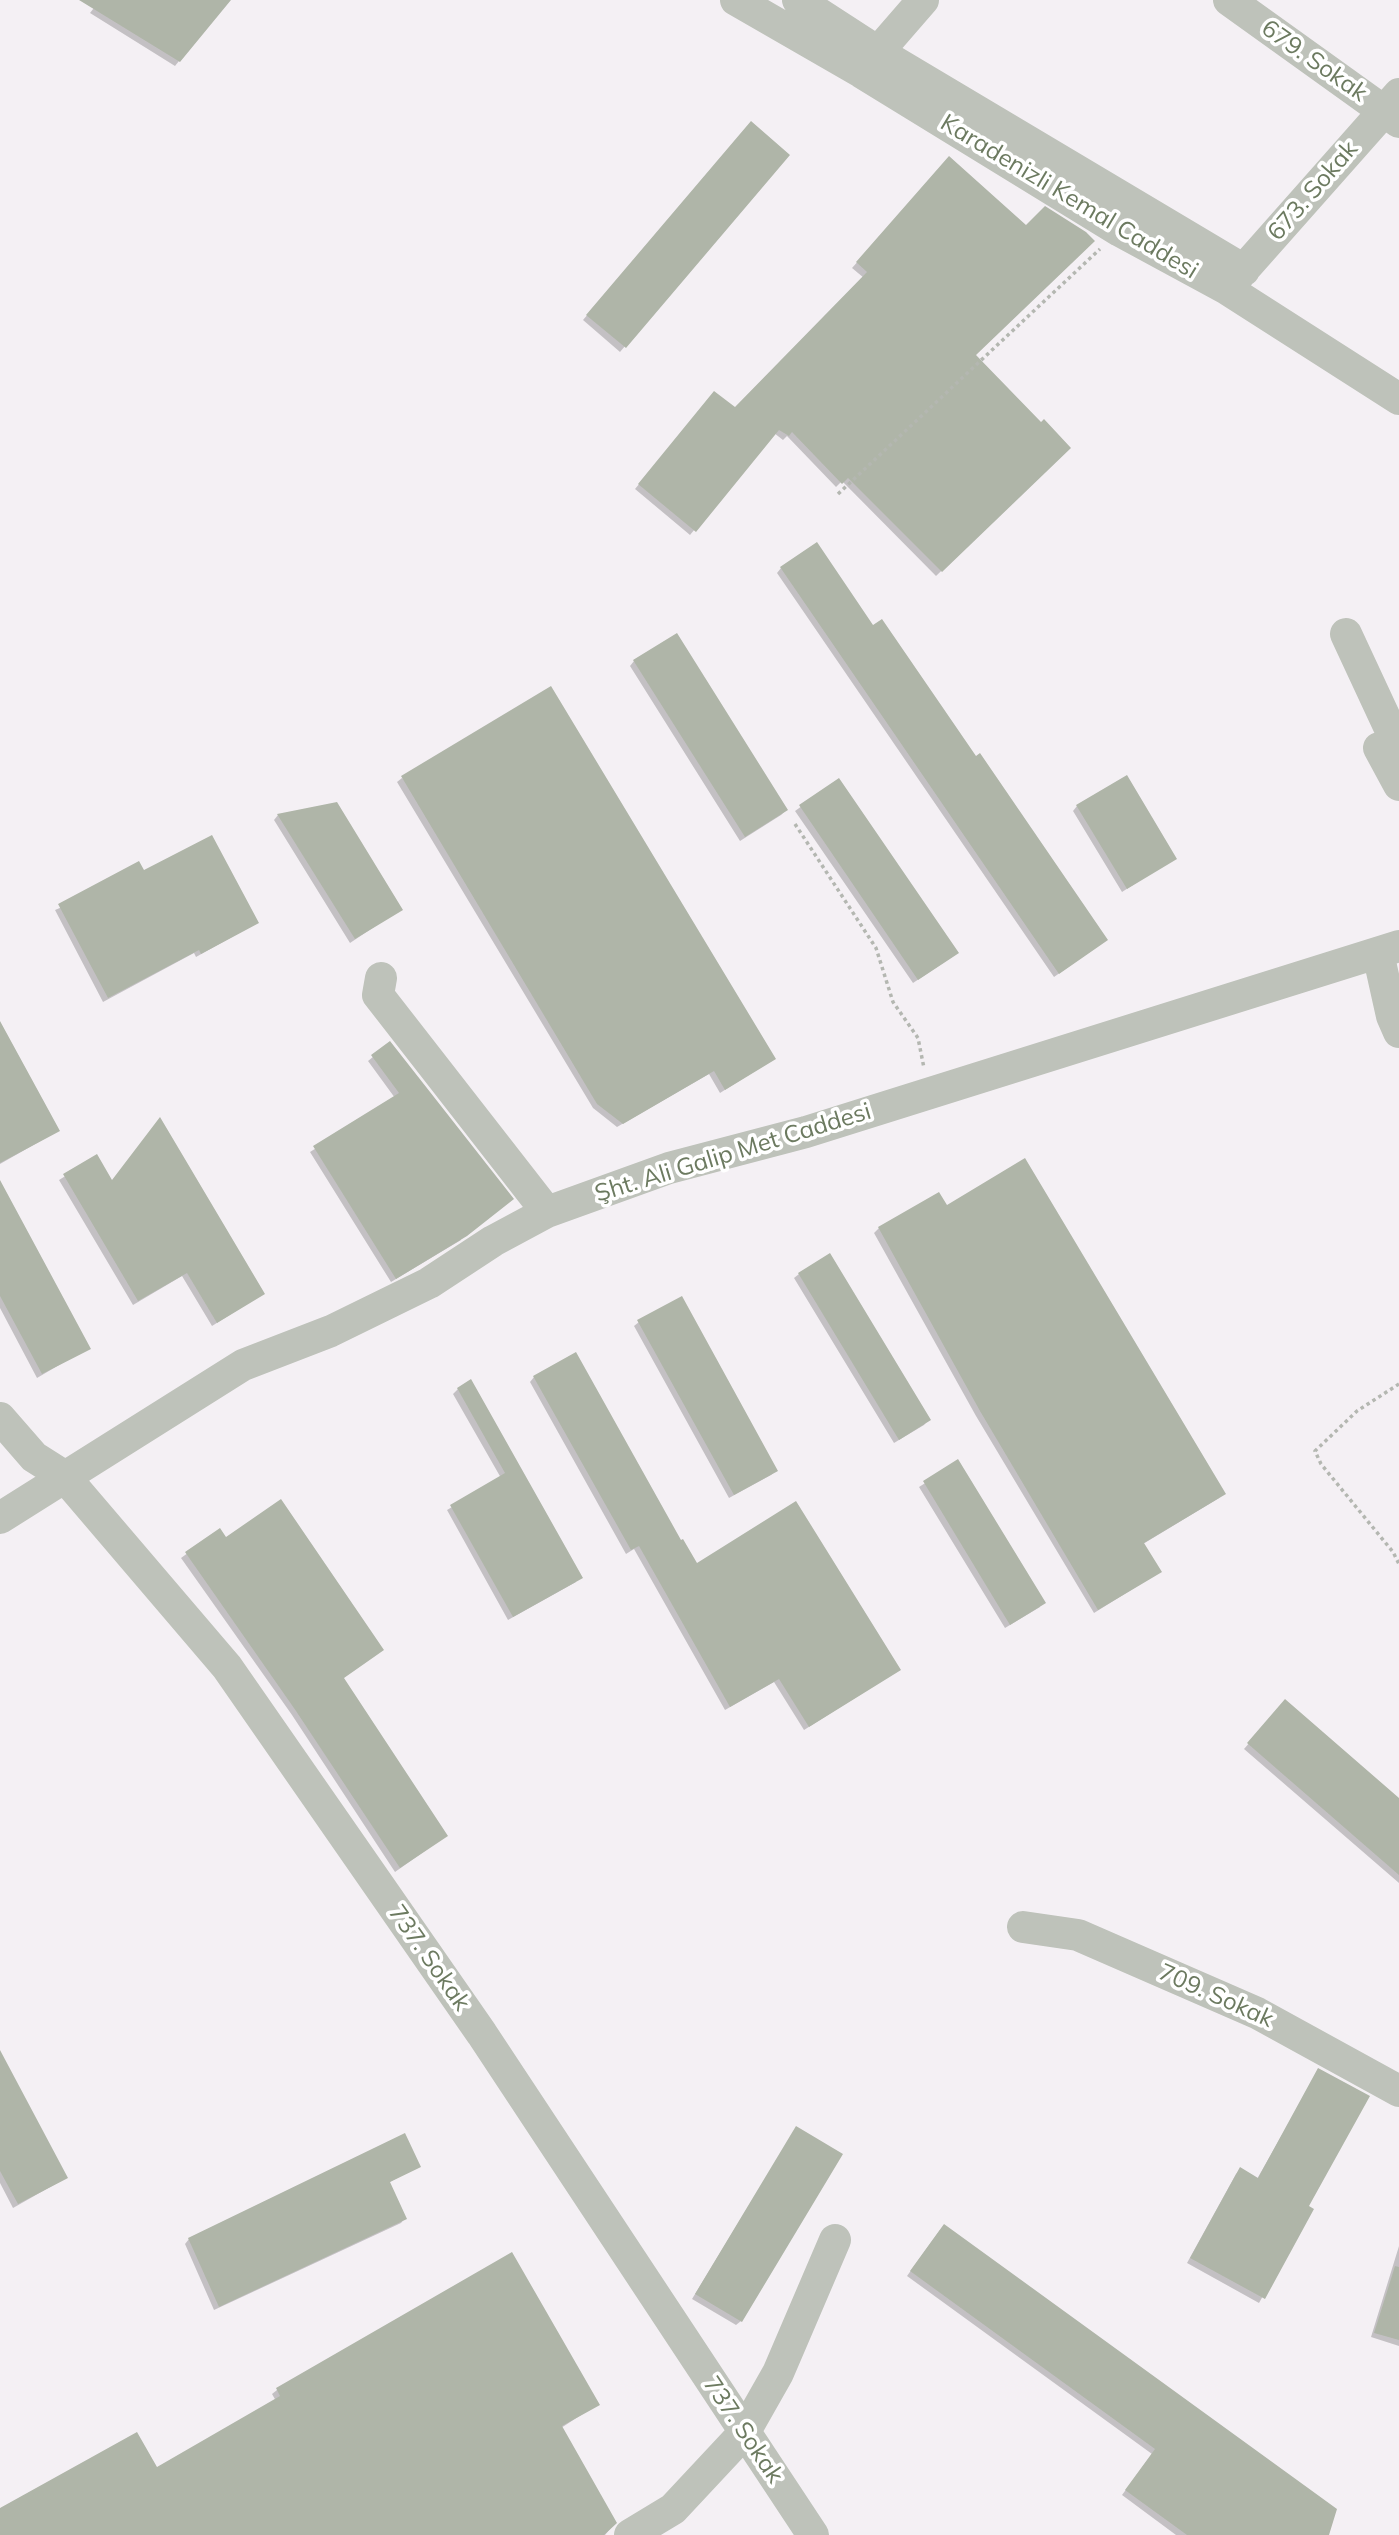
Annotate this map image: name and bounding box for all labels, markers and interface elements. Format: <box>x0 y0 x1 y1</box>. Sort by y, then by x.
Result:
street label: 679. Sokak <box>1256 14 1372 108</box>
street label: Karadenizli Kemal Caddesi <box>935 109 1203 285</box>
street label: 673. Sokak <box>1262 135 1364 247</box>
street label: Şht. Ali Galip Met Caddesi <box>592 1097 874 1209</box>
street label: 737. Sokak <box>382 1900 476 2016</box>
street label: 709. Sokak <box>1154 1958 1278 2034</box>
street label: 737. Sokak <box>697 2371 789 2489</box>

